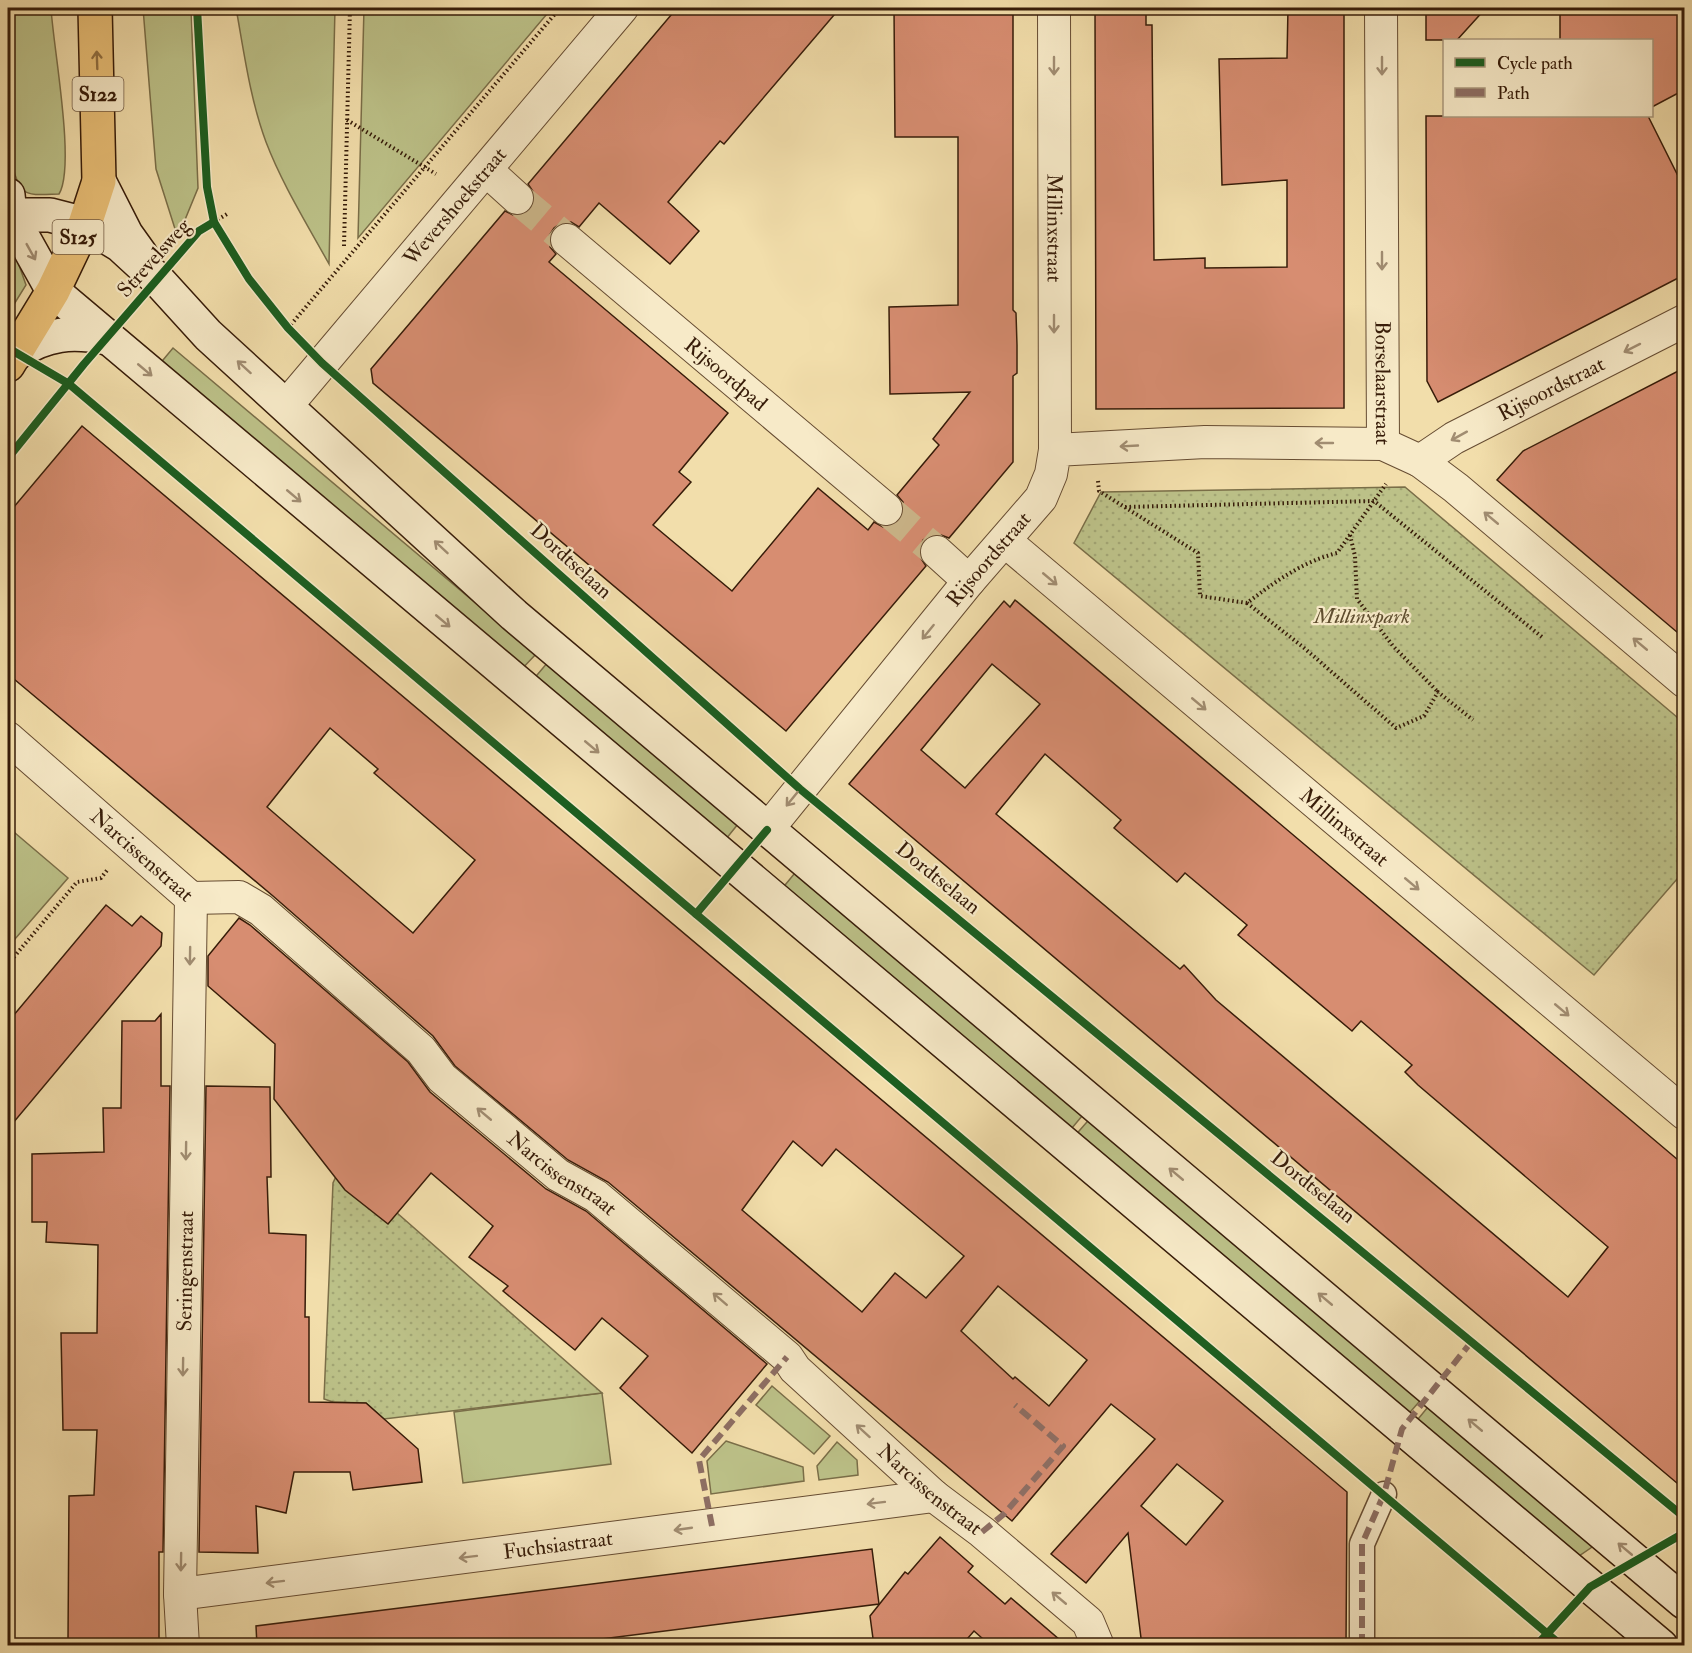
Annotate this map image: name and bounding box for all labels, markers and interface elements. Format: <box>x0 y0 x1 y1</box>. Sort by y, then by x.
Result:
legend <box>1443 39 1653 117</box>
one-way arrow <box>91 50 103 70</box>
text: Cycle path <box>1497 52 1573 75</box>
one-way arrow <box>1048 55 1060 75</box>
one-way arrow <box>1376 55 1388 75</box>
road number: S122 <box>72 77 124 111</box>
text: Path <box>1497 82 1530 105</box>
street label: Wevershoekstraat <box>396 141 512 272</box>
street label: Millinxstraat <box>1041 174 1068 282</box>
street label: Strevelsweg <box>111 212 197 303</box>
road number: S125 <box>52 220 104 254</box>
one-way arrow <box>26 243 37 261</box>
one-way arrow <box>1376 250 1388 270</box>
one-way arrow <box>1048 313 1060 333</box>
street label: Borselaarstraat <box>1369 321 1397 445</box>
street label: Rijsoordpad <box>679 331 774 417</box>
one-way arrow <box>1624 342 1642 354</box>
street label: Rijsoordstraat <box>1493 350 1609 427</box>
one-way arrow <box>237 360 252 374</box>
one-way arrow <box>137 364 153 377</box>
one-way arrow <box>1451 430 1468 442</box>
one-way arrow <box>1315 437 1335 449</box>
one-way arrow <box>1120 441 1140 452</box>
one-way arrow <box>286 489 301 503</box>
street label: Rijsoordstraat <box>940 506 1037 612</box>
one-way arrow <box>1483 511 1499 524</box>
street label: Dordtselaan <box>524 517 618 605</box>
one-way arrow <box>433 540 448 554</box>
one-way arrow <box>1042 572 1058 585</box>
park label: Millinxpark <box>1312 603 1410 630</box>
one-way arrow <box>435 615 451 628</box>
one-way arrow <box>921 624 935 639</box>
one-way arrow <box>1632 638 1648 651</box>
one-way arrow <box>1191 698 1207 711</box>
one-way arrow <box>584 740 599 754</box>
street label: Millinxstraat <box>1294 782 1395 872</box>
one-way arrow <box>785 791 798 807</box>
street label: Narcissenstraat <box>85 803 199 908</box>
street label: Dordtselaan <box>890 836 986 921</box>
one-way arrow <box>1404 877 1419 891</box>
one-way arrow <box>184 946 196 966</box>
one-way arrow <box>1554 1003 1570 1016</box>
one-way arrow <box>477 1107 493 1120</box>
street label: Narcissenstraat <box>502 1125 623 1222</box>
one-way arrow <box>181 1141 192 1161</box>
street label: Dordtselaan <box>1265 1145 1361 1230</box>
one-way arrow <box>1169 1167 1184 1181</box>
street label: Seringenstraat <box>171 1210 200 1332</box>
one-way arrow <box>713 1292 728 1306</box>
one-way arrow <box>1317 1293 1333 1306</box>
one-way arrow <box>177 1357 189 1377</box>
one-way arrow <box>1467 1418 1483 1431</box>
one-way arrow <box>856 1424 871 1438</box>
street label: Narcissenstraat <box>872 1438 988 1541</box>
one-way arrow <box>866 1498 886 1509</box>
street label: Fuchsiastraat <box>501 1524 615 1565</box>
one-way arrow <box>673 1524 693 1535</box>
one-way arrow <box>1617 1543 1633 1556</box>
one-way arrow <box>175 1552 186 1572</box>
one-way arrow <box>459 1552 479 1563</box>
one-way arrow <box>266 1577 285 1588</box>
one-way arrow <box>1051 1591 1067 1604</box>

